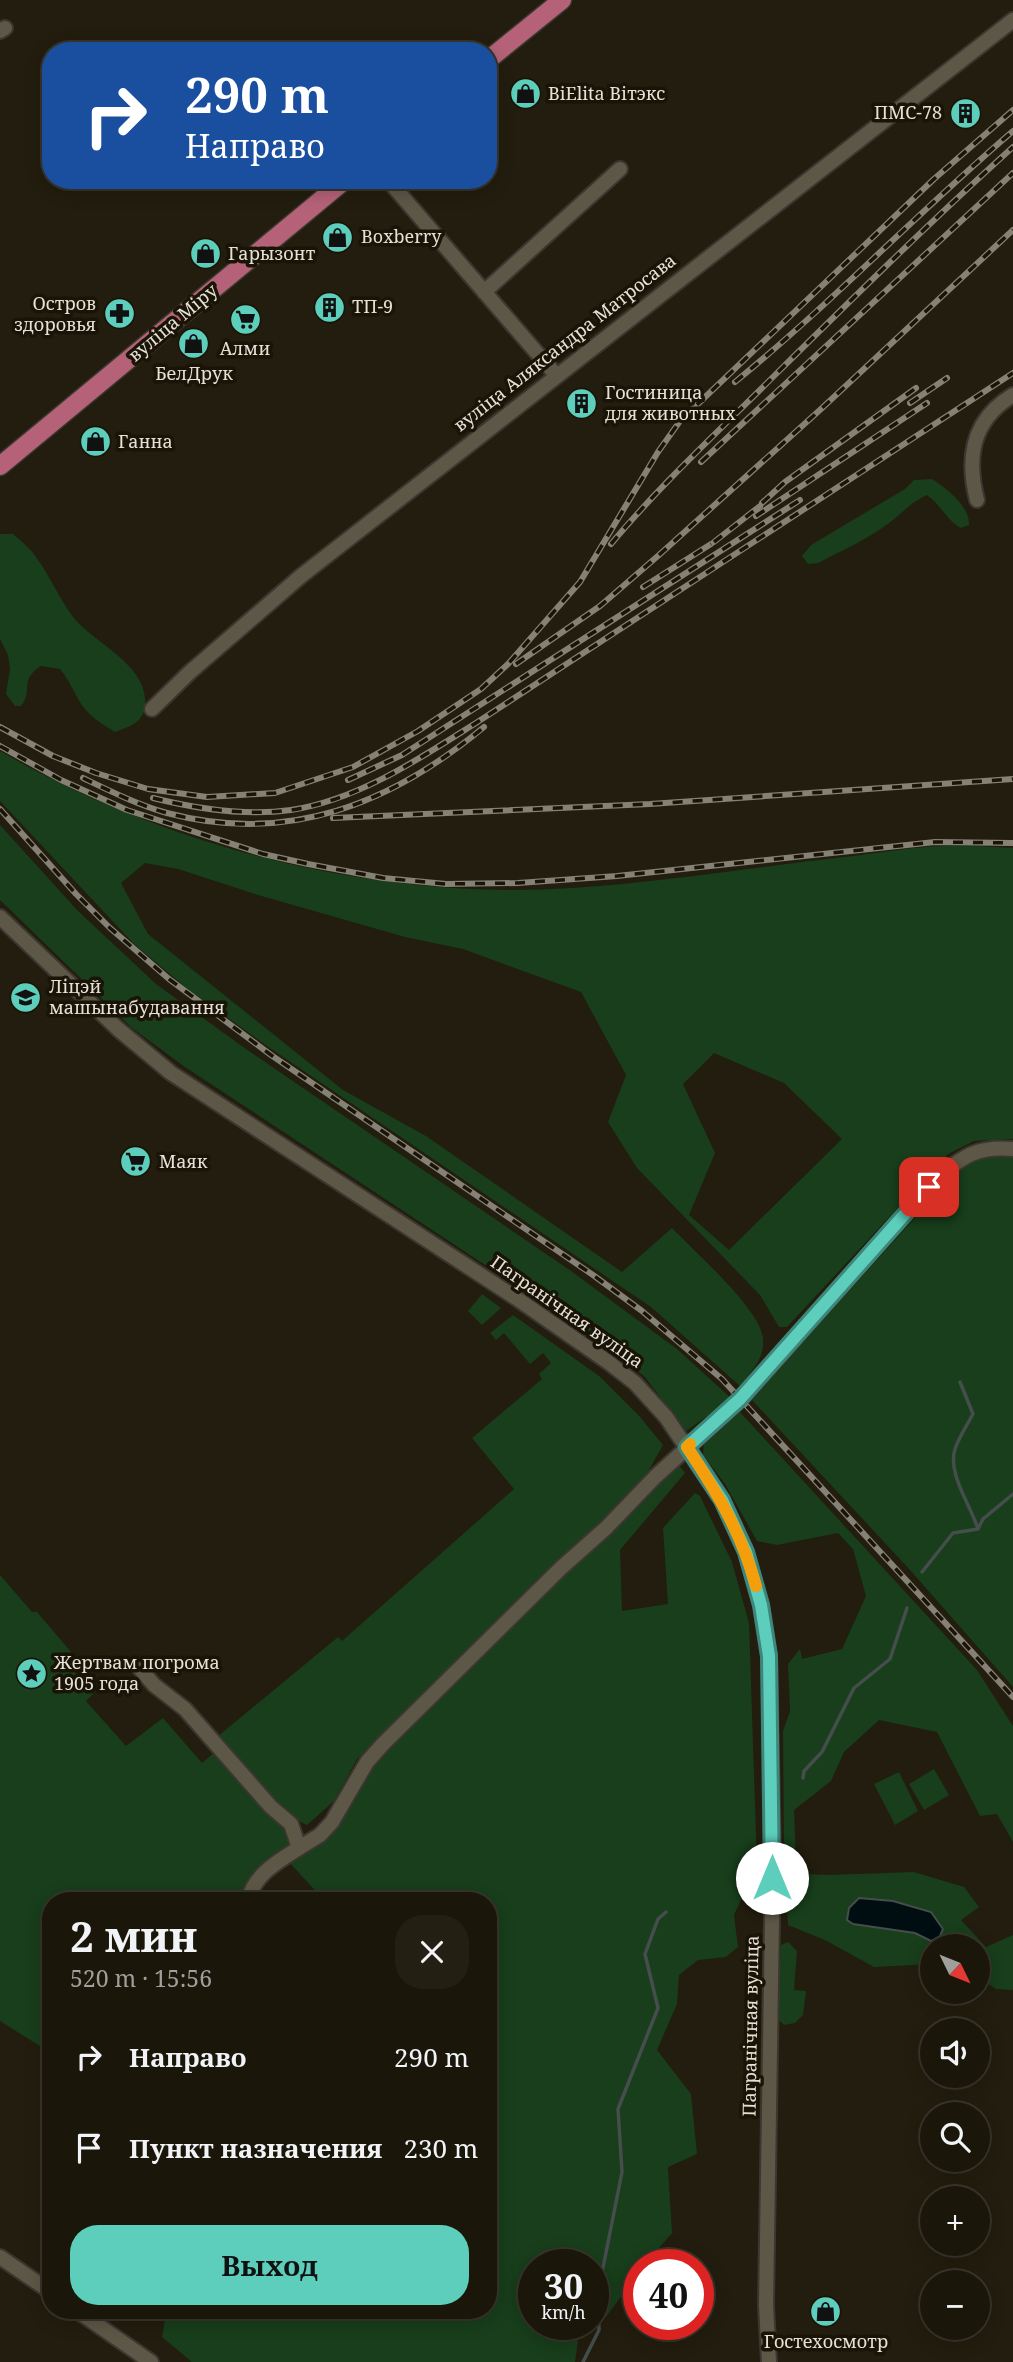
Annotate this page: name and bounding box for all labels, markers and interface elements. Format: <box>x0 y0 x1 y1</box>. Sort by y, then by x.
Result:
text: 290 m <box>185 61 329 127</box>
icon: right <box>70 70 161 161</box>
shop icon: ВiElita Вітэкс <box>508 77 542 111</box>
place label: ВiElita Вітэкс <box>548 81 665 105</box>
building icon: ПМС-78 <box>948 96 982 130</box>
place label: ПМС-78 <box>874 100 942 124</box>
text: Направо <box>185 124 325 167</box>
shop icon: Boxberry <box>321 220 355 254</box>
place label: Boxberry <box>361 224 442 248</box>
shop icon: Гарызонт <box>188 237 222 271</box>
place label: Гарызонт <box>228 241 316 265</box>
street label: вуліца Аляксандра Матросава <box>448 248 680 437</box>
street label: вуліца Міру <box>123 277 223 367</box>
building icon: ТП-9 <box>312 290 346 324</box>
place label: Остров здоровья <box>14 291 96 336</box>
place label: ТП-9 <box>352 294 393 318</box>
pharmacy icon: Остров здоровья <box>102 297 136 331</box>
supermarket icon: Алми <box>228 302 262 336</box>
shop icon: БелДрук <box>177 327 211 361</box>
place label: Алми <box>220 336 270 360</box>
place label: БелДрук <box>155 361 233 385</box>
place label: Гостиница для животных <box>605 380 736 425</box>
building icon: Гостиница для животных <box>565 386 599 420</box>
shop icon: Ганна <box>78 425 112 459</box>
place label: Ганна <box>118 429 173 453</box>
place label: Ліцэй машынабудавання <box>49 974 225 1019</box>
school or university icon: Ліцэй машынабудавання <box>9 980 43 1014</box>
supermarket icon: Маяк <box>119 1145 153 1179</box>
place label: Маяк <box>159 1149 208 1173</box>
pin <box>899 1157 959 1217</box>
icon: arrive <box>910 1168 948 1206</box>
street label: Пагранічная вуліца <box>486 1249 649 1373</box>
place label: Жертвам погрома 1905 года <box>53 1650 220 1695</box>
place icon: Жертвам погрома 1905 года <box>14 1656 48 1690</box>
position arrow <box>735 1841 809 1915</box>
text: 2 мин <box>70 1907 197 1964</box>
button: close <box>395 1915 469 1989</box>
north arrow <box>920 1934 990 2004</box>
map controls <box>920 1934 990 2340</box>
street label: Пагранічная вуліца <box>736 1935 764 2117</box>
text: 520 m · 15:56 <box>70 1962 212 1994</box>
button: sound <box>920 2018 990 2088</box>
icon: right <box>70 2038 108 2076</box>
text: Направо <box>129 2039 247 2075</box>
text: 290 m <box>394 2039 469 2075</box>
button: search <box>920 2102 990 2172</box>
icon: arrive <box>70 2129 108 2167</box>
text: Пункт назначения <box>129 2130 382 2166</box>
text: 230 m <box>403 2130 478 2166</box>
button: + <box>920 2186 990 2256</box>
button: Выход <box>70 2225 469 2305</box>
speed limit sign: 40 <box>623 2249 714 2340</box>
text: 30 <box>544 2262 583 2309</box>
button: − <box>920 2270 990 2340</box>
shop icon: Гостехосмотр <box>809 2294 843 2328</box>
text: km/h <box>541 2300 586 2324</box>
place label: Гостехосмотр <box>764 2329 888 2353</box>

